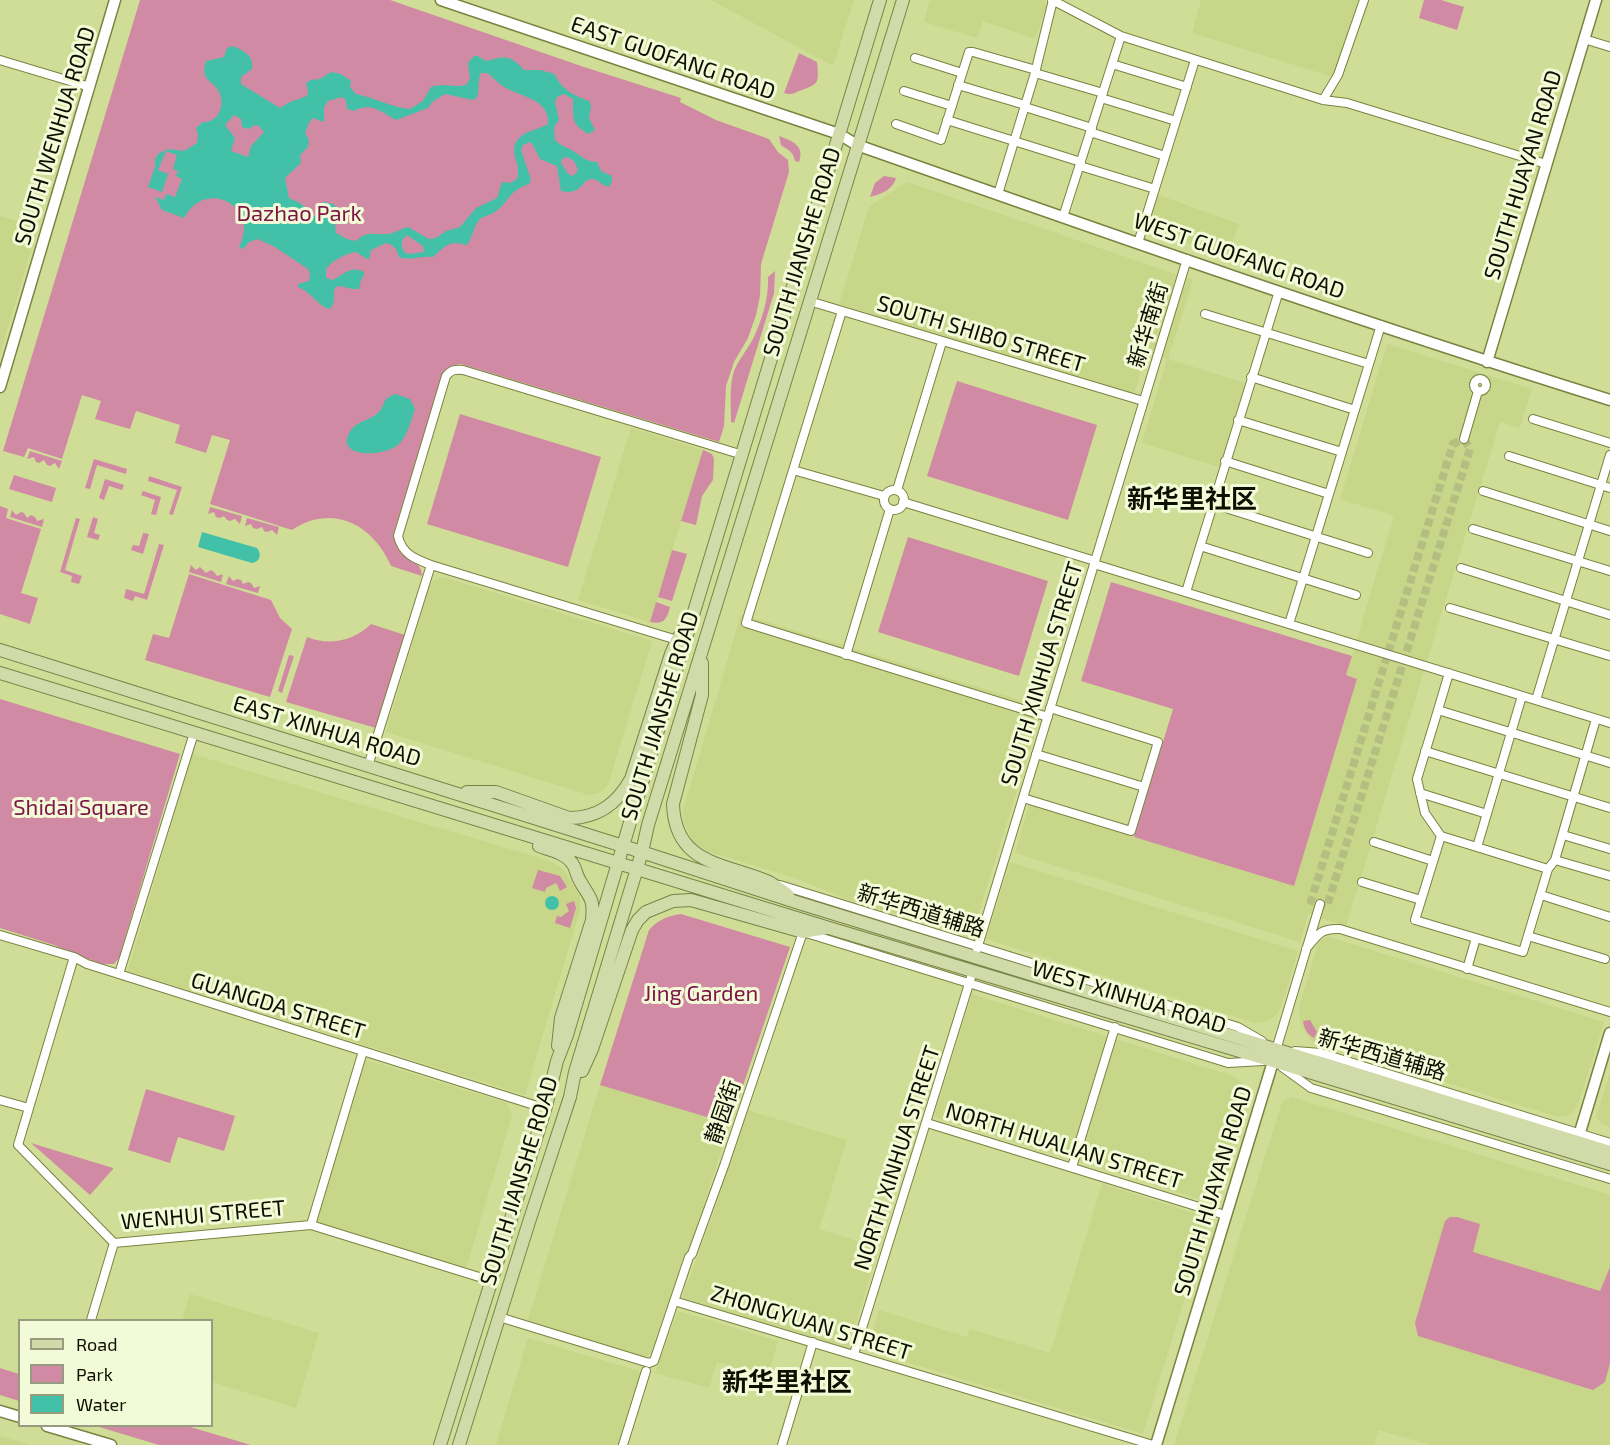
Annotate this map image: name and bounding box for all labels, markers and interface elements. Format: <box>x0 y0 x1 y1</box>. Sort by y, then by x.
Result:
street label: EAST GUOFANG ROAD <box>567 11 779 105</box>
street label: SOUTH WENHUA ROAD <box>9 24 101 248</box>
street label: SOUTH HUAYAN ROAD <box>1479 67 1567 283</box>
street label: SOUTH JIANSHE ROAD <box>758 144 846 360</box>
park label: Dazhao Park <box>236 201 362 227</box>
street label: WEST GUOFANG ROAD <box>1130 207 1348 305</box>
street label: 新华南街 <box>1123 279 1173 371</box>
street label: SOUTH SHIBO STREET <box>874 290 1088 378</box>
district label: 新华里社区 <box>1127 483 1257 515</box>
street label: SOUTH XINHUA STREET <box>995 559 1089 789</box>
street label: SOUTH JIANSHE ROAD <box>616 608 704 824</box>
street label: EAST XINHUA ROAD <box>230 690 424 772</box>
park label: Shidai Square <box>13 795 149 821</box>
street label: 新华西道辅路 <box>854 879 988 943</box>
street label: WEST XINHUA ROAD <box>1028 955 1230 1039</box>
street label: GUANGDA STREET <box>188 967 368 1045</box>
park label: Jing Garden <box>644 981 758 1007</box>
street label: 新华西道辅路 <box>1315 1024 1449 1086</box>
street label: NORTH XINHUA STREET <box>848 1042 946 1274</box>
street label: SOUTH JIANSHE ROAD <box>475 1073 563 1289</box>
street label: 静园街 <box>700 1077 746 1147</box>
street label: SOUTH HUAYAN ROAD <box>1169 1083 1257 1299</box>
street label: NORTH HUALIAN STREET <box>942 1097 1186 1195</box>
street label: WENHUI STREET <box>120 1195 286 1235</box>
street label: ZHONGYUAN STREET <box>707 1280 915 1366</box>
legend <box>18 1319 213 1427</box>
text: Road <box>76 1333 117 1355</box>
text: Park <box>76 1363 113 1385</box>
district label: 新华里社区 <box>722 1366 852 1398</box>
text: Water <box>76 1393 126 1415</box>

